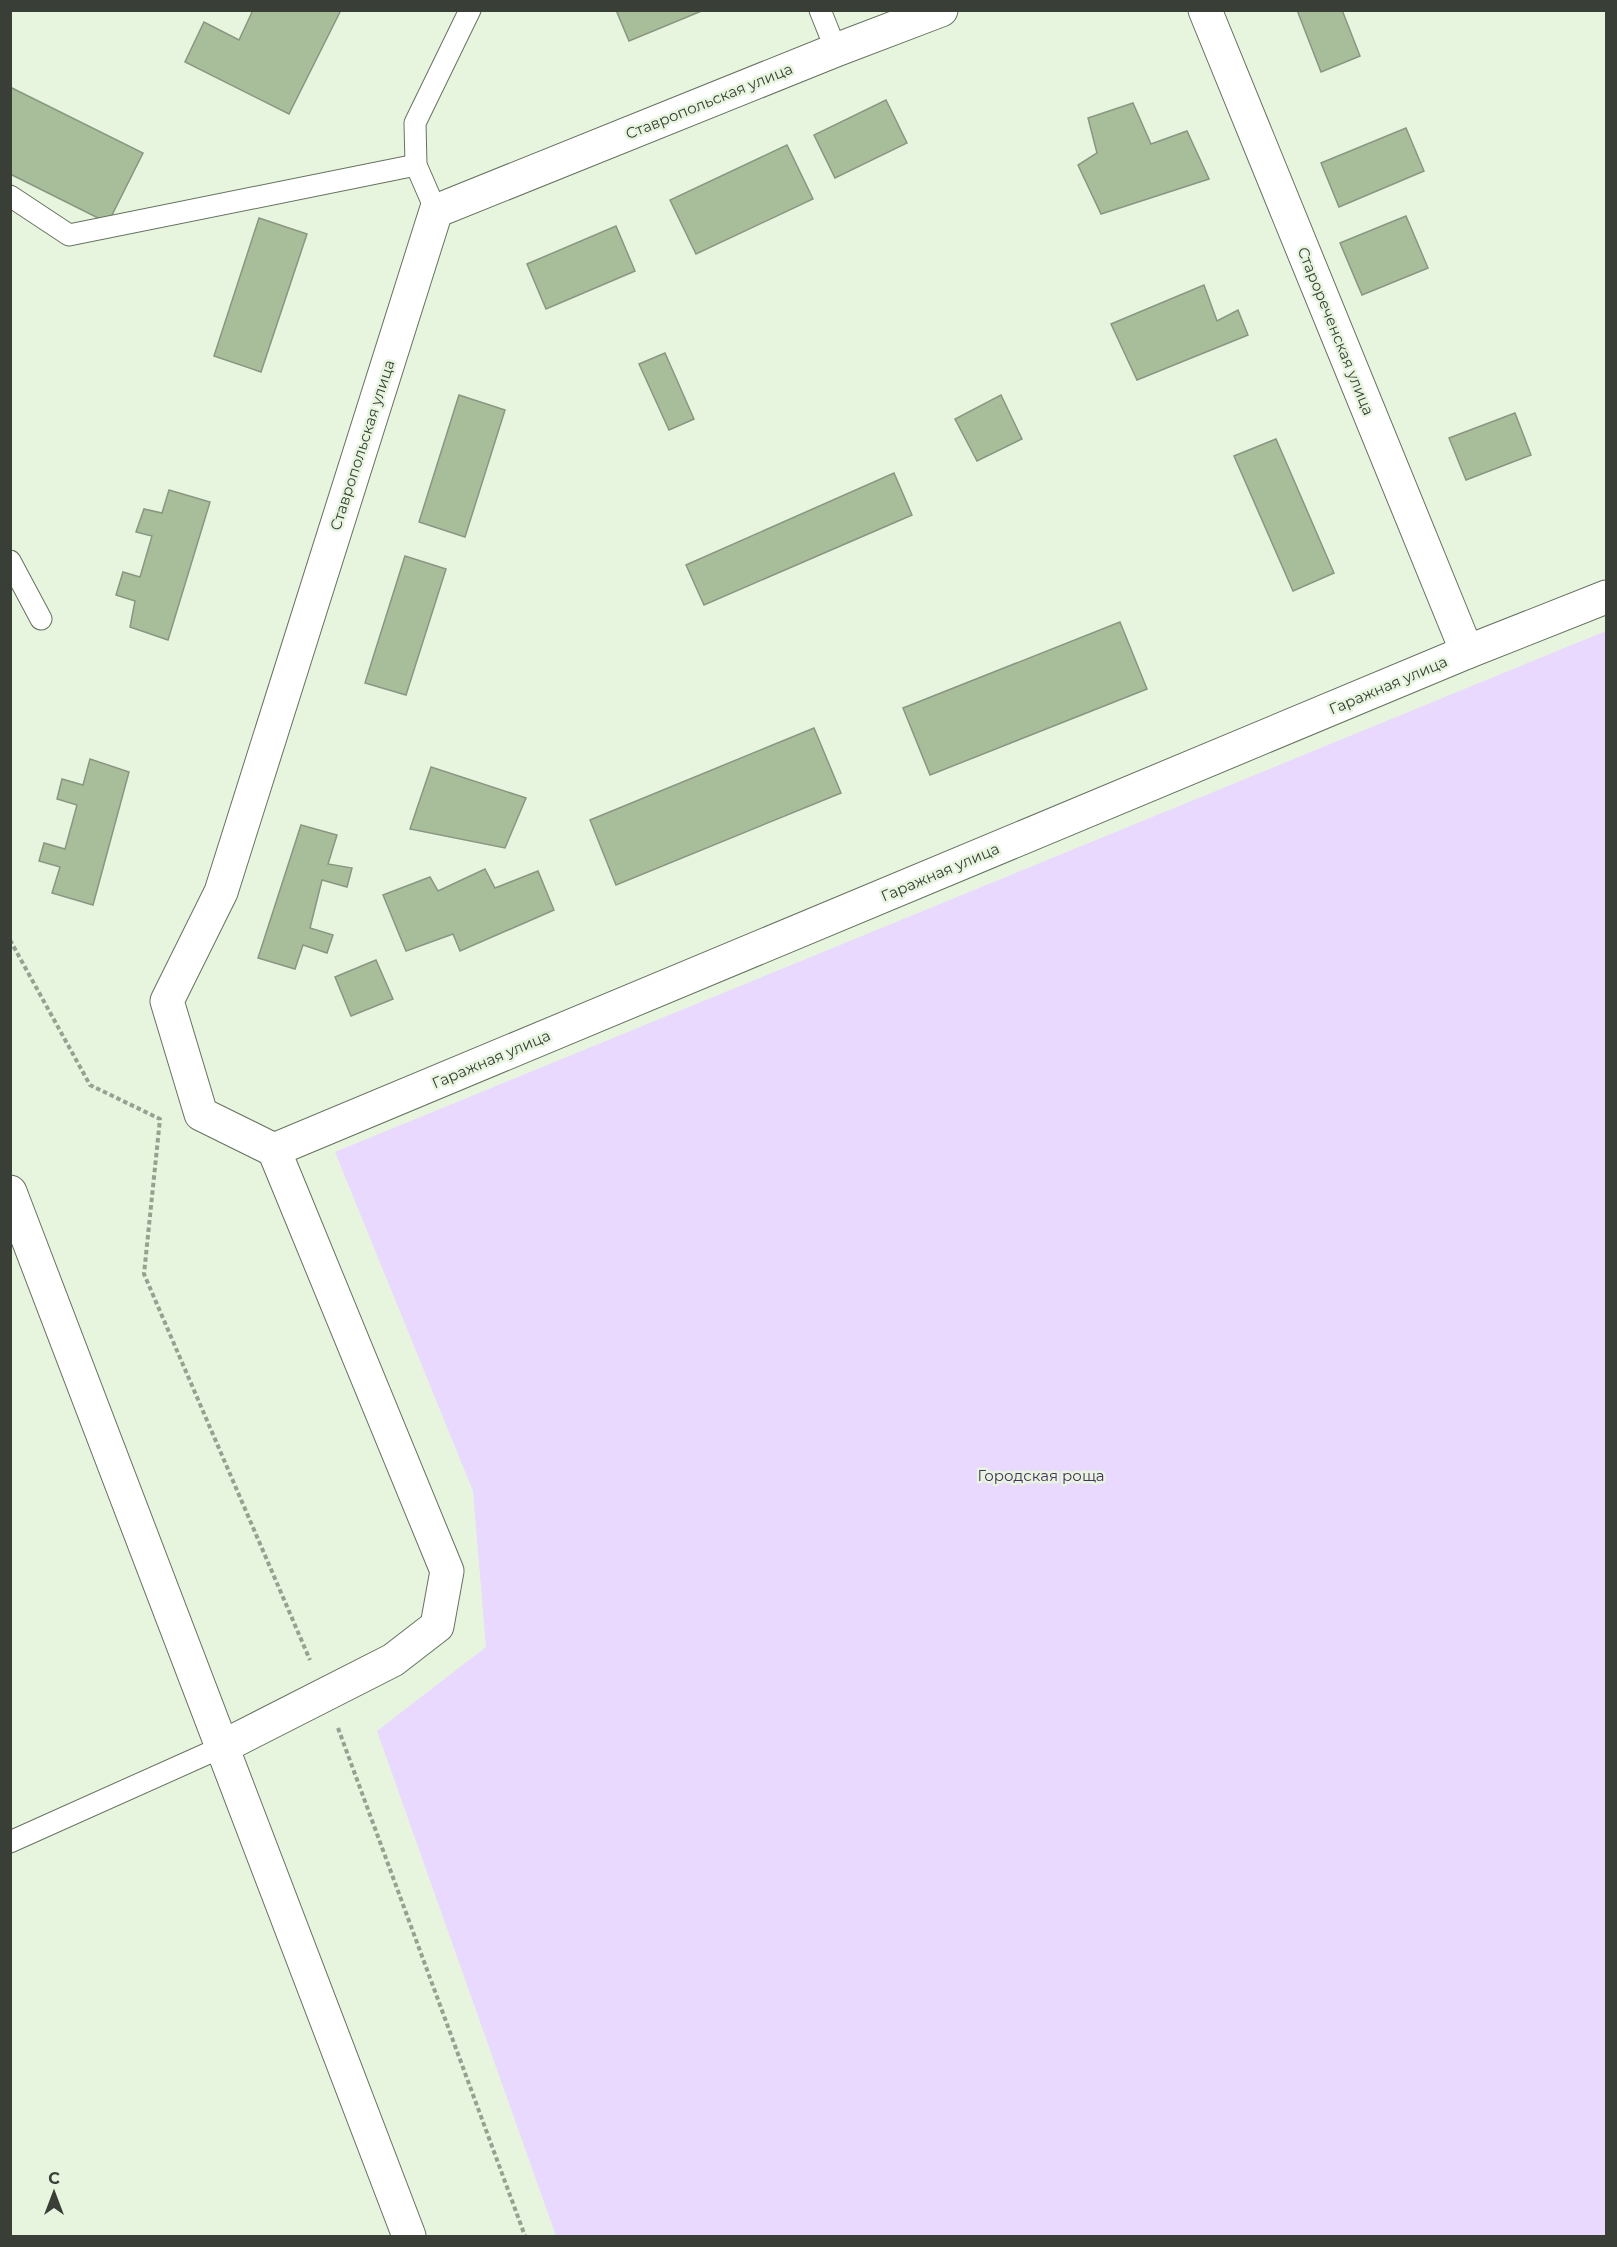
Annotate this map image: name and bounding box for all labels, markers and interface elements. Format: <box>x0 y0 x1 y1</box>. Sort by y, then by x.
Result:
street label: Ставропольская улица <box>623 59 795 143</box>
street label: Старореченская улица <box>1294 244 1378 418</box>
street label: Ставропольская улица <box>325 357 399 533</box>
street label: Гаражная улица <box>1326 651 1450 719</box>
street label: Гаражная улица <box>878 838 1002 906</box>
street label: Гаражная улица <box>429 1025 553 1093</box>
park label: Городская роща <box>977 1466 1105 1485</box>
north arrow <box>24 2163 84 2223</box>
text: С <box>48 2169 60 2188</box>

